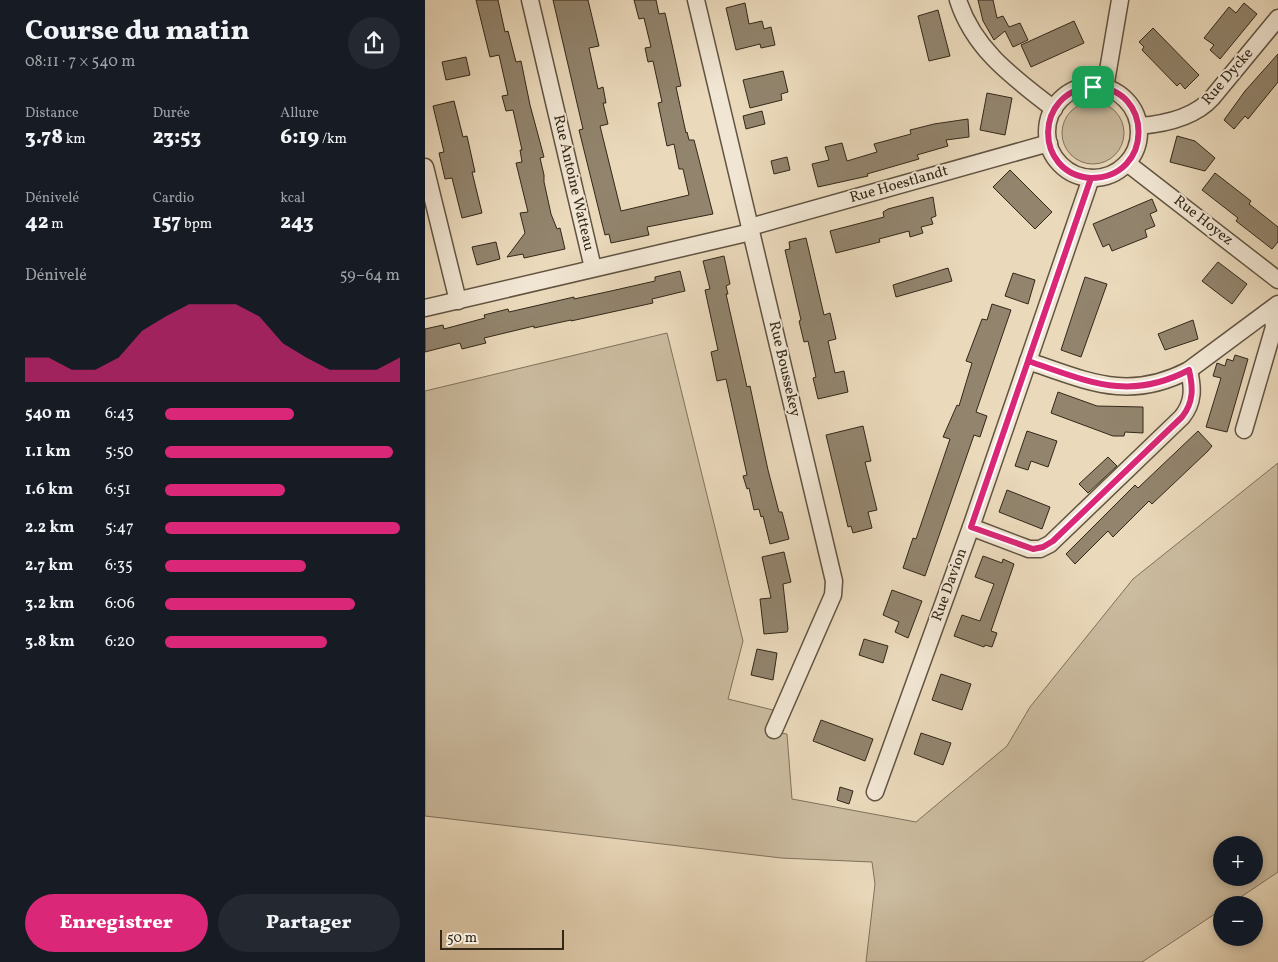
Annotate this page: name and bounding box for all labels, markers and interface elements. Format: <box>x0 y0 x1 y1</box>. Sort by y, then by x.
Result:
text: Course du matin <box>25 12 250 51</box>
button: share <box>348 17 400 69</box>
street label: Rue Dycke <box>1197 44 1259 110</box>
text: 08:11 · 7 × 540 m <box>25 51 135 73</box>
pin <box>1072 66 1114 108</box>
icon: arrive <box>1079 73 1107 101</box>
text: Distance <box>25 104 79 123</box>
text: Durée <box>153 104 190 123</box>
text: Allure <box>280 104 319 123</box>
street label: Rue Antoine Watteau <box>547 113 599 253</box>
text: 3.78 <box>25 123 63 152</box>
text: 23:53 <box>153 123 201 152</box>
text: 6:19 <box>280 123 319 152</box>
text: km <box>63 130 86 149</box>
text: /km <box>319 130 347 149</box>
street label: Rue Hoestlandt <box>847 161 951 209</box>
text: Dénivelé <box>25 189 79 208</box>
text: Cardio <box>153 189 194 208</box>
text: kcal <box>280 189 305 208</box>
street label: Rue Hoyez <box>1169 191 1237 251</box>
text: 42 <box>25 208 48 237</box>
text: 157 <box>153 208 181 237</box>
text: 243 <box>280 208 314 237</box>
text: m <box>48 215 64 234</box>
text: bpm <box>181 215 212 234</box>
text: Dénivelé <box>25 265 87 287</box>
text: 59–64 m <box>340 265 400 287</box>
street label: Rue Boussekey <box>763 319 805 419</box>
text: 540 m <box>25 403 71 425</box>
text: 6:43 <box>105 403 134 425</box>
text: 1.1 km <box>25 441 71 463</box>
text: 5:50 <box>105 441 133 463</box>
text: 1.6 km <box>25 479 73 501</box>
text: 6:51 <box>105 479 131 501</box>
text: 2.2 km <box>25 517 75 539</box>
text: 5:47 <box>105 517 134 539</box>
street label: Rue Davion <box>927 546 973 624</box>
text: 2.7 km <box>25 555 73 577</box>
text: 6:35 <box>105 555 133 577</box>
text: 3.2 km <box>25 593 74 615</box>
text: 6:06 <box>105 593 135 615</box>
text: 3.8 km <box>25 631 75 653</box>
text: 6:20 <box>105 631 135 653</box>
map controls <box>1213 836 1263 946</box>
button: + <box>1213 836 1263 886</box>
button: Enregistrer <box>25 894 208 952</box>
button: Partager <box>218 894 400 952</box>
button: − <box>1213 896 1263 946</box>
scale bar <box>440 927 564 950</box>
text: 50 m <box>447 929 477 948</box>

